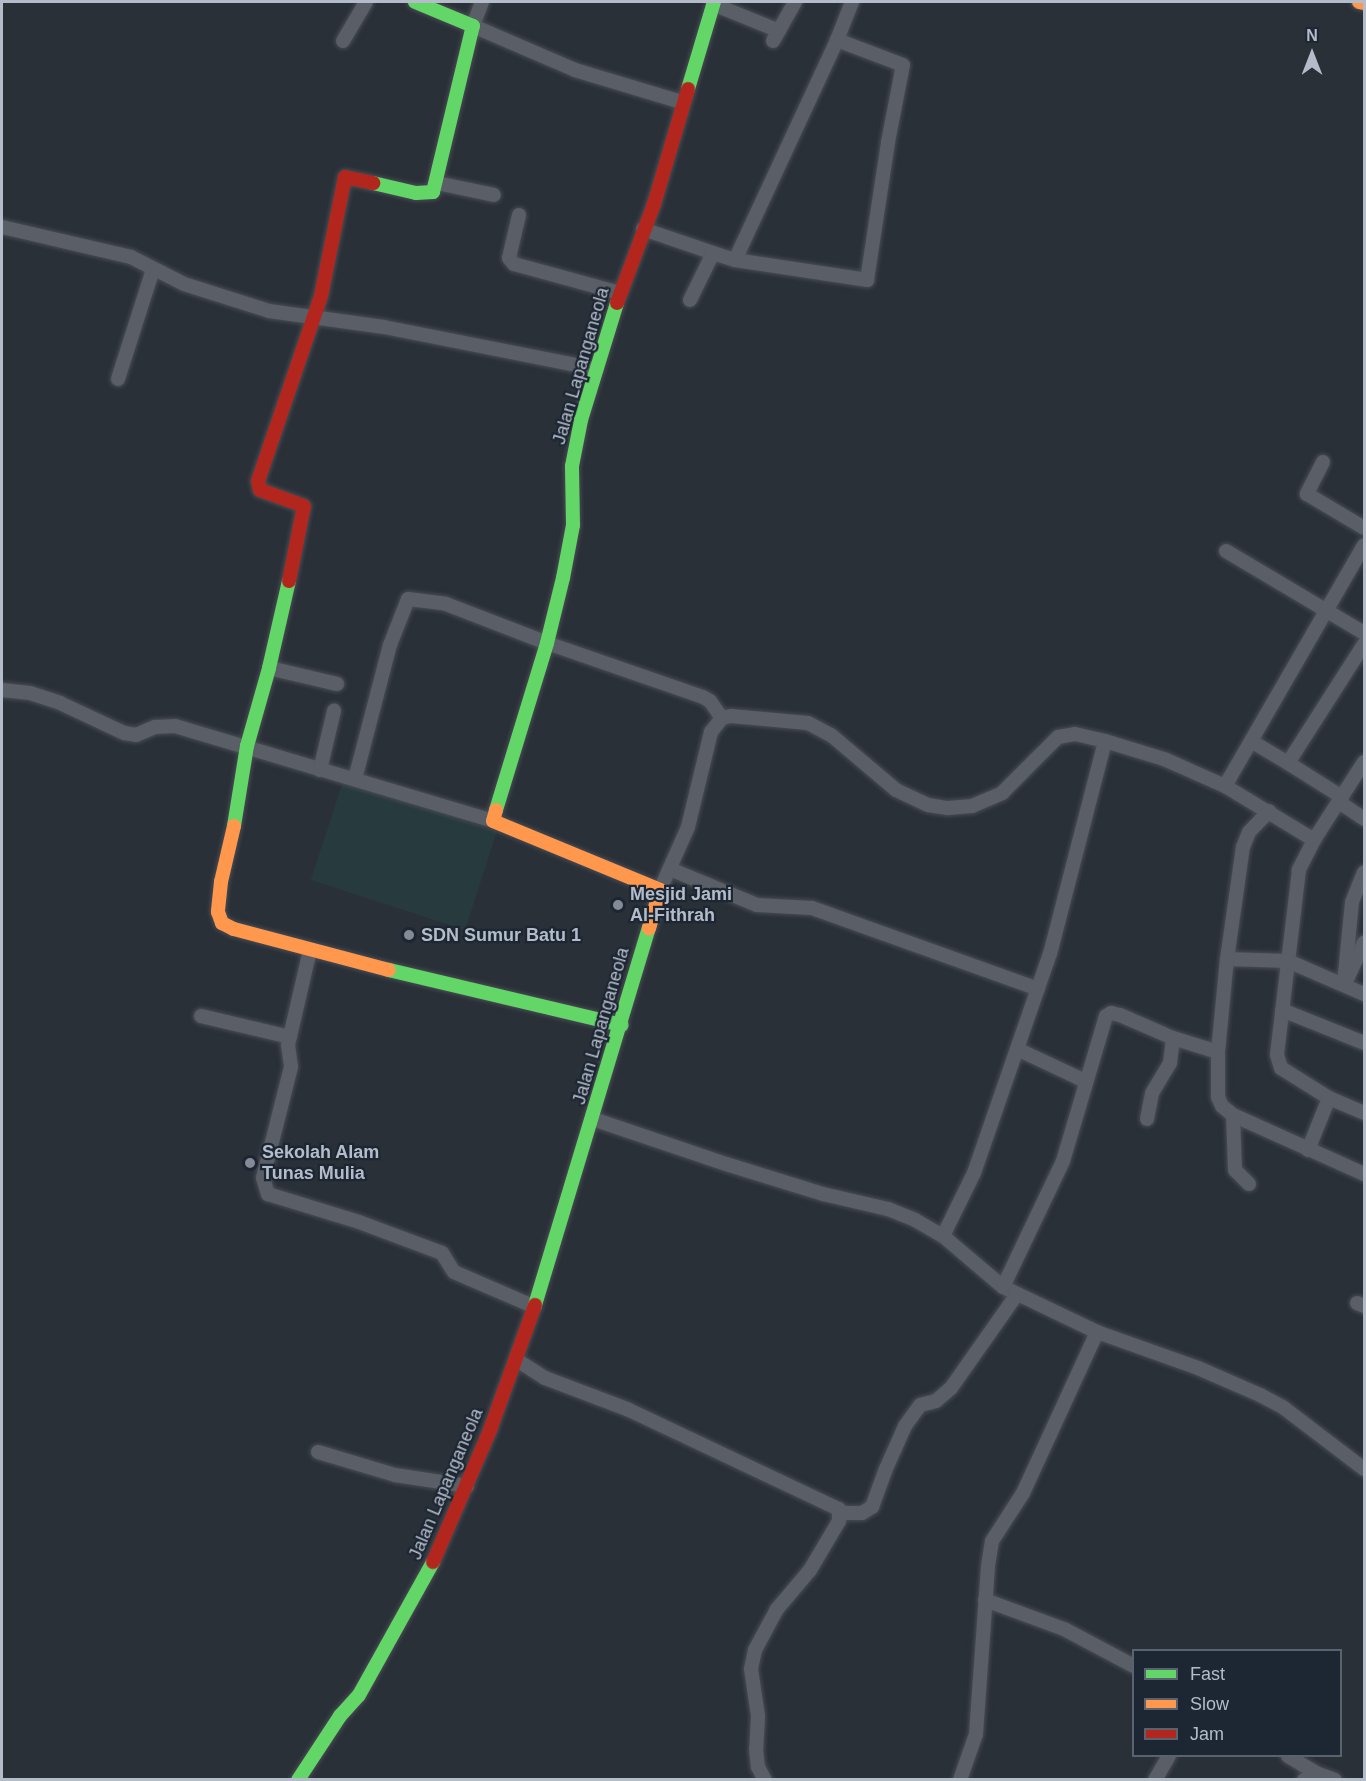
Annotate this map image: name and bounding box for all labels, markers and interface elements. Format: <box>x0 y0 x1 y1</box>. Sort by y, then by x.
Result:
north arrow <box>1282 24 1342 84</box>
text: N <box>1306 27 1318 44</box>
street label: Jalan Lapanganeola <box>548 285 614 447</box>
place label: Mesjid Jami Al-Fithrah <box>630 884 732 926</box>
marker: Mesjid Jami Al-Fithrah <box>611 898 625 912</box>
place label: SDN Sumur Batu 1 <box>421 924 581 946</box>
marker: SDN Sumur Batu 1 <box>402 928 416 942</box>
street label: Jalan Lapanganeola <box>568 945 634 1107</box>
place label: Sekolah Alam Tunas Mulia <box>262 1142 380 1184</box>
marker: Sekolah Alam Tunas Mulia <box>243 1156 257 1170</box>
street label: Jalan Lapanganeola <box>404 1405 488 1563</box>
legend <box>1132 1649 1342 1757</box>
text: Fast <box>1190 1664 1225 1684</box>
text: Slow <box>1190 1694 1229 1714</box>
text: Jam <box>1190 1724 1224 1744</box>

